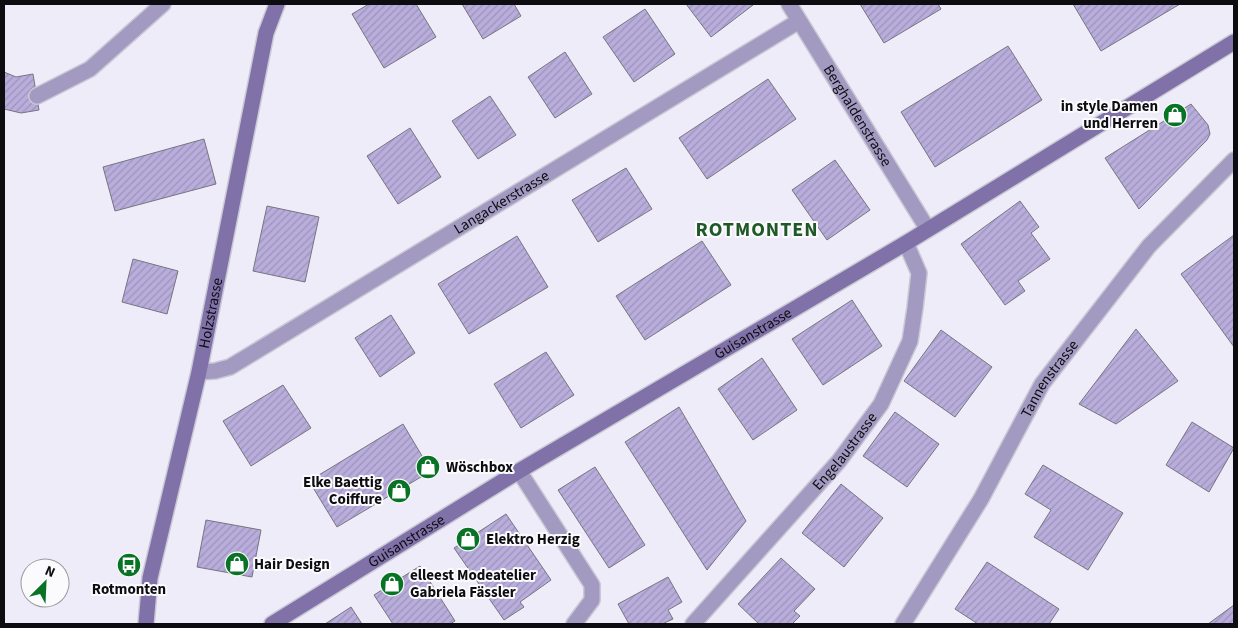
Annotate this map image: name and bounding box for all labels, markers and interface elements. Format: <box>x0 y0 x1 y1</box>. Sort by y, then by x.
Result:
street label: Berghaldenstrasse <box>818 61 897 170</box>
place label: in style Damen und Herren <box>1061 96 1158 134</box>
shop icon: in style Damen und Herren <box>1162 102 1188 128</box>
street label: Langackerstrasse <box>450 165 553 239</box>
district label: ROTMONTEN <box>695 216 819 244</box>
street label: Holzstrasse <box>193 276 228 350</box>
street label: Guisanstrasse <box>710 302 796 364</box>
street label: Tannenstrasse <box>1016 335 1083 421</box>
street label: Engelaustrasse <box>807 408 882 495</box>
shop icon: Wöschbox <box>415 454 441 480</box>
place label: Wöschbox <box>446 457 513 478</box>
place label: Elke Baettig Coiffure <box>303 472 382 510</box>
shop icon: Elke Baettig Coiffure <box>386 478 412 504</box>
street label: Guisanstrasse <box>364 509 449 573</box>
shop icon: Elektro Herzig <box>455 526 481 552</box>
place label: Elektro Herzig <box>486 529 580 550</box>
shop icon: Hair Design <box>224 551 250 577</box>
bus stop icon: Rotmonten <box>116 552 142 578</box>
place label: Hair Design <box>254 554 330 575</box>
north arrow <box>20 558 70 608</box>
text: N <box>42 561 58 583</box>
place label: elleest Modeatelier Gabriela Fässler <box>410 565 536 603</box>
shop icon: elleest Modeatelier Gabriela Fässler <box>379 571 405 597</box>
place label: Rotmonten <box>92 579 166 600</box>

